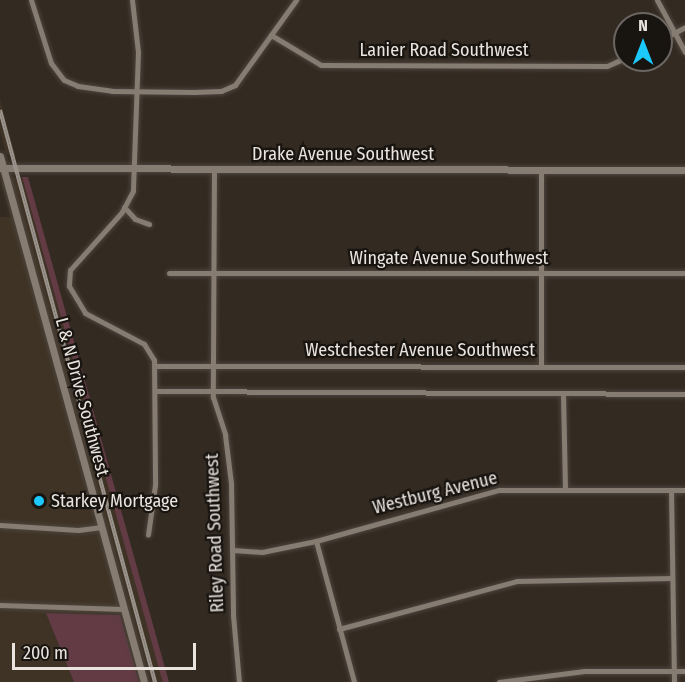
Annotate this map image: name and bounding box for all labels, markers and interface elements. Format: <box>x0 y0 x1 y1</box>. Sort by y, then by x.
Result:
north arrow <box>613 12 673 72</box>
text: N <box>638 16 648 35</box>
street label: Lanier Road Southwest <box>359 39 529 61</box>
street label: Drake Avenue Southwest <box>252 143 434 165</box>
street label: Wingate Avenue Southwest <box>350 247 548 269</box>
street label: L & N Drive Southwest <box>50 315 114 479</box>
street label: Westchester Avenue Southwest <box>305 339 535 361</box>
street label: Riley Road Southwest <box>201 453 229 613</box>
street label: Westburg Avenue <box>370 467 500 519</box>
place label: Starkey Mortgage <box>51 490 178 512</box>
marker: Starkey Mortgage <box>32 494 46 508</box>
scale bar <box>15 631 200 669</box>
text: 200 m <box>23 642 68 664</box>

